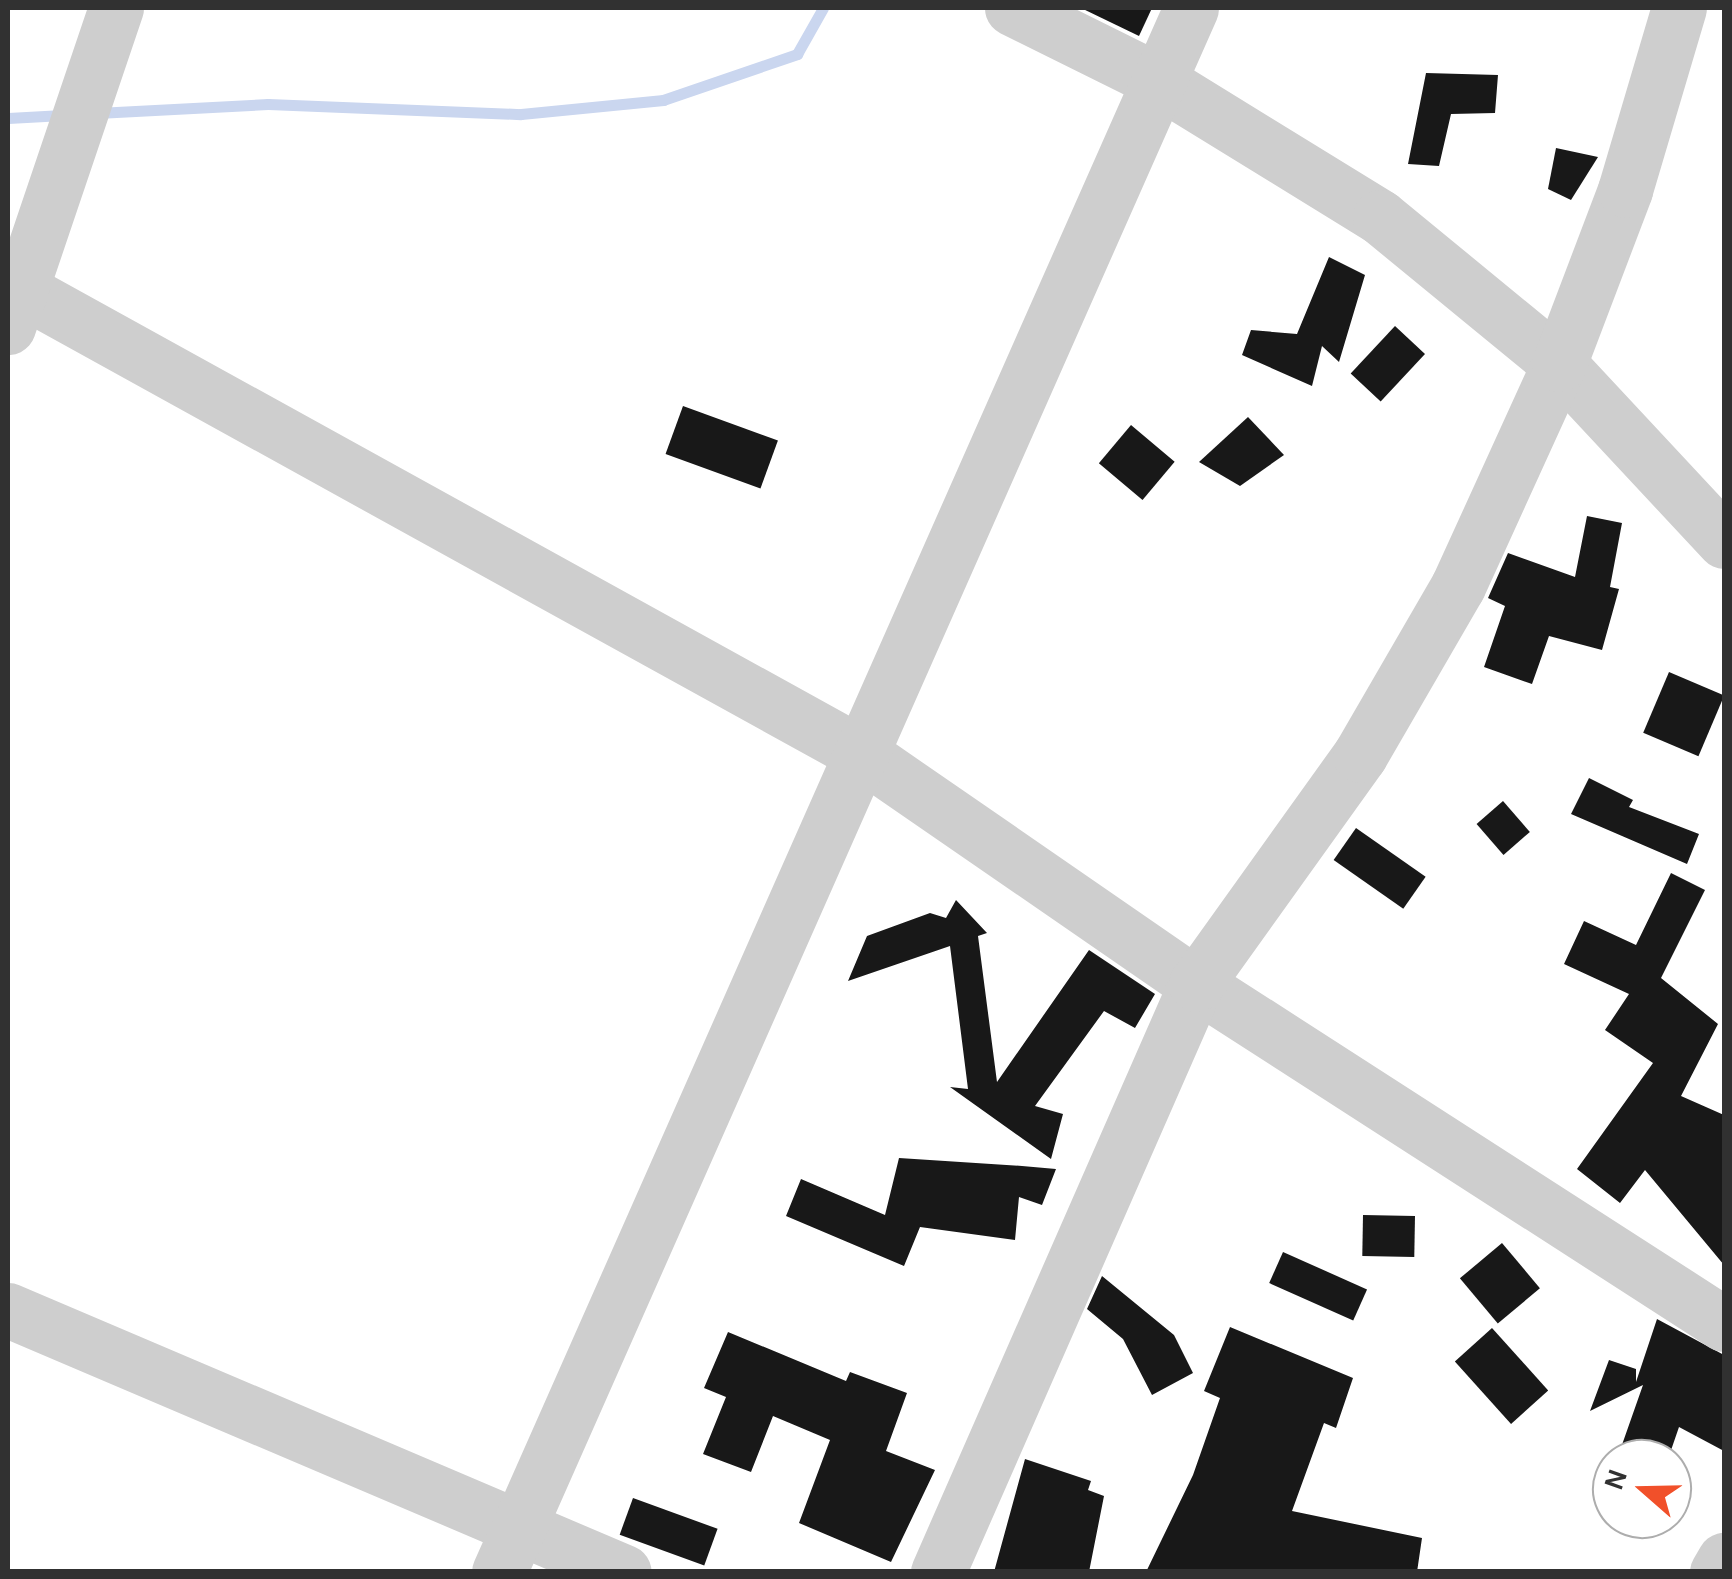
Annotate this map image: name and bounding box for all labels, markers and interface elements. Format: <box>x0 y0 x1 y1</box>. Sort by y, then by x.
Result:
north arrow <box>1592 1439 1692 1539</box>
text: N <box>1596 1464 1634 1494</box>

